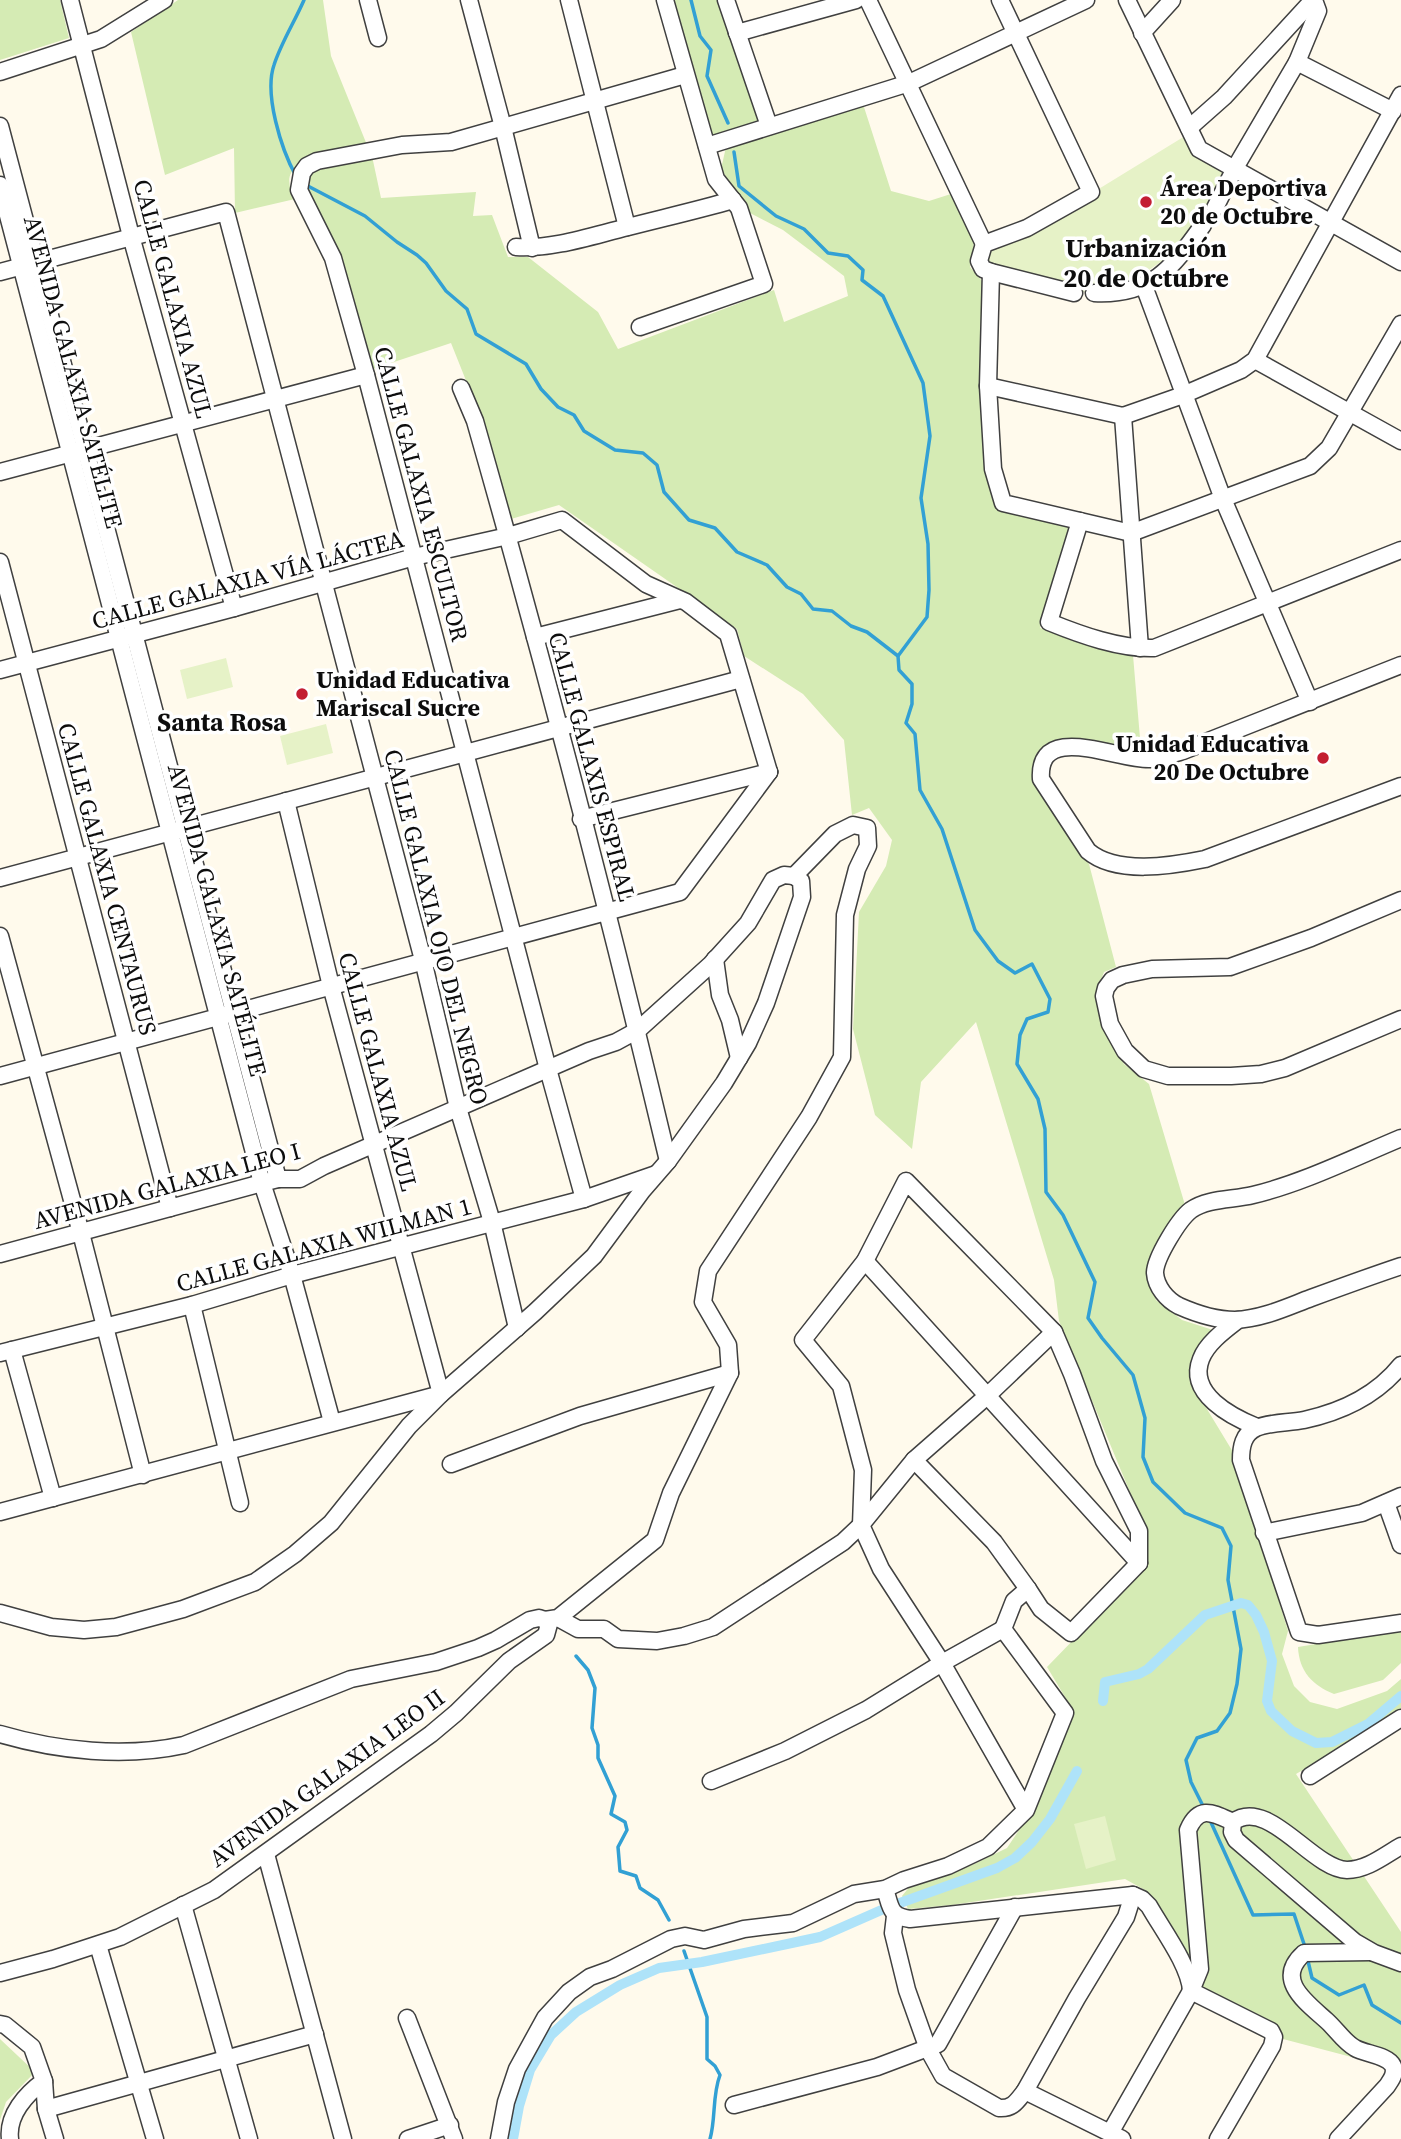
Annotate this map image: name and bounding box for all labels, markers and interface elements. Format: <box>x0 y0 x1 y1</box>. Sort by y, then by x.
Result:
place label: Área Deportiva 20 de Octubre <box>1160 171 1327 232</box>
street label: CALLE GALAXIA AZUL <box>126 176 221 422</box>
marker: Área Deportiva 20 de Octubre <box>1138 194 1154 210</box>
street label: AVENIDA GALAXIA SATÉLITE <box>16 212 131 532</box>
district label: Urbanización 20 de Octubre <box>1063 230 1229 296</box>
street label: CALLE GALAXIA ESCULTOR <box>366 343 477 645</box>
street label: CALLE GALAXIA VÍA LÁCTEA <box>88 522 408 637</box>
street label: CALLE GALAXIS ESPIRAL <box>541 628 644 905</box>
place label: Unidad Educativa Mariscal Sucre <box>316 663 510 724</box>
marker: Unidad Educativa Mariscal Sucre <box>294 686 310 702</box>
district label: Santa Rosa <box>157 704 287 740</box>
street label: CALLE GALAXIA CENTAURUS <box>50 719 165 1039</box>
place label: Unidad Educativa 20 De Octubre <box>1115 727 1309 788</box>
street label: CALLE GALAXIA OJO DEL NEGRO <box>376 746 497 1108</box>
marker: Unidad Educativa 20 De Octubre <box>1315 750 1331 766</box>
street label: AVENIDA GALAXIA SATÉLITE <box>160 760 275 1080</box>
street label: CALLE GALAXIA AZUL <box>331 949 426 1195</box>
street label: AVENIDA GALAXIA LEO I <box>30 1134 304 1237</box>
street label: CALLE GALAXIA WILMAN 1 <box>173 1189 475 1300</box>
street label: AVENIDA GALAXIA LEO II <box>202 1681 451 1874</box>

